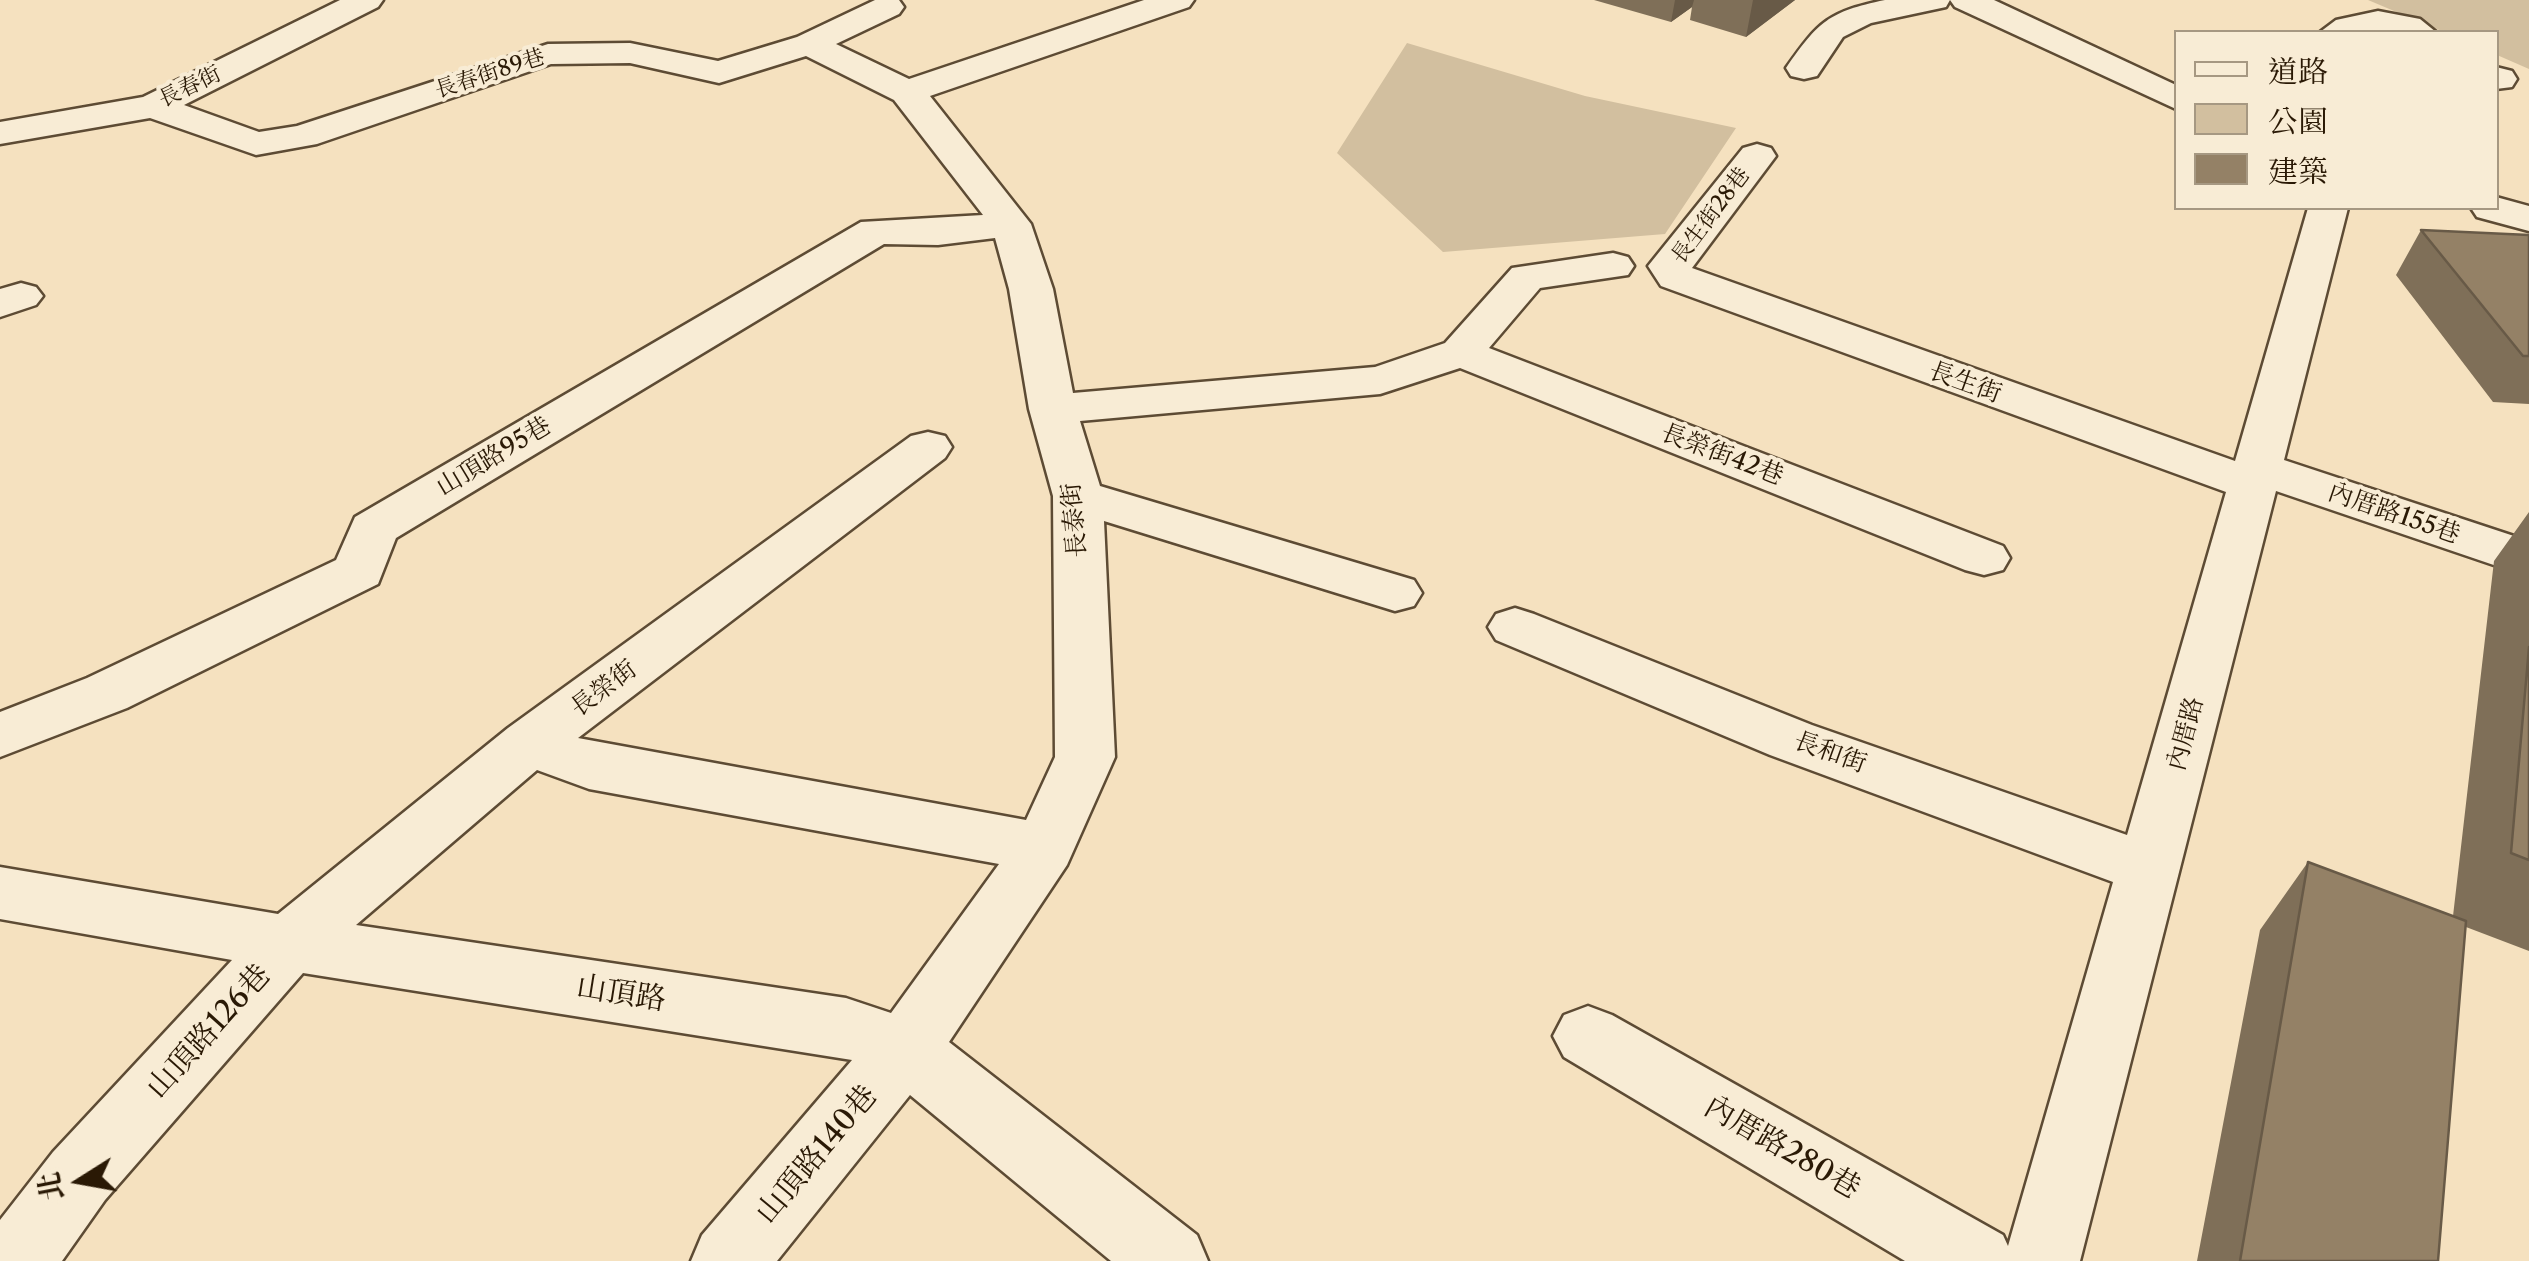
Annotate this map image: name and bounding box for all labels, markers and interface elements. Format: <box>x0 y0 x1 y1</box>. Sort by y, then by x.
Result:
legend <box>2174 30 2499 210</box>
street label: 長春街89巷 <box>432 44 548 104</box>
text: 道路 <box>2268 53 2328 90</box>
street label: 長春街 <box>155 61 225 113</box>
text: 公園 <box>2268 103 2328 140</box>
text: 建築 <box>2268 153 2328 190</box>
street label: 長生街28巷 <box>1666 163 1756 269</box>
street label: 長生街 <box>1925 356 2005 410</box>
street label: 山頂路95巷 <box>431 411 557 503</box>
street label: 長榮街42巷 <box>1656 418 1788 492</box>
street label: 內厝路155巷 <box>2324 477 2464 551</box>
street label: 長泰街 <box>1057 481 1093 559</box>
street label: 長榮街 <box>565 654 643 724</box>
street label: 內厝路 <box>2162 694 2210 774</box>
street label: 長和街 <box>1790 726 1870 780</box>
street label: 山頂路126巷 <box>140 958 278 1106</box>
street label: 山頂路 <box>574 969 668 1019</box>
street label: 山頂路140巷 <box>749 1079 885 1231</box>
street label: 內厝路280巷 <box>1698 1089 1866 1207</box>
north arrow <box>30 1131 130 1231</box>
text: 北 <box>31 1170 70 1204</box>

